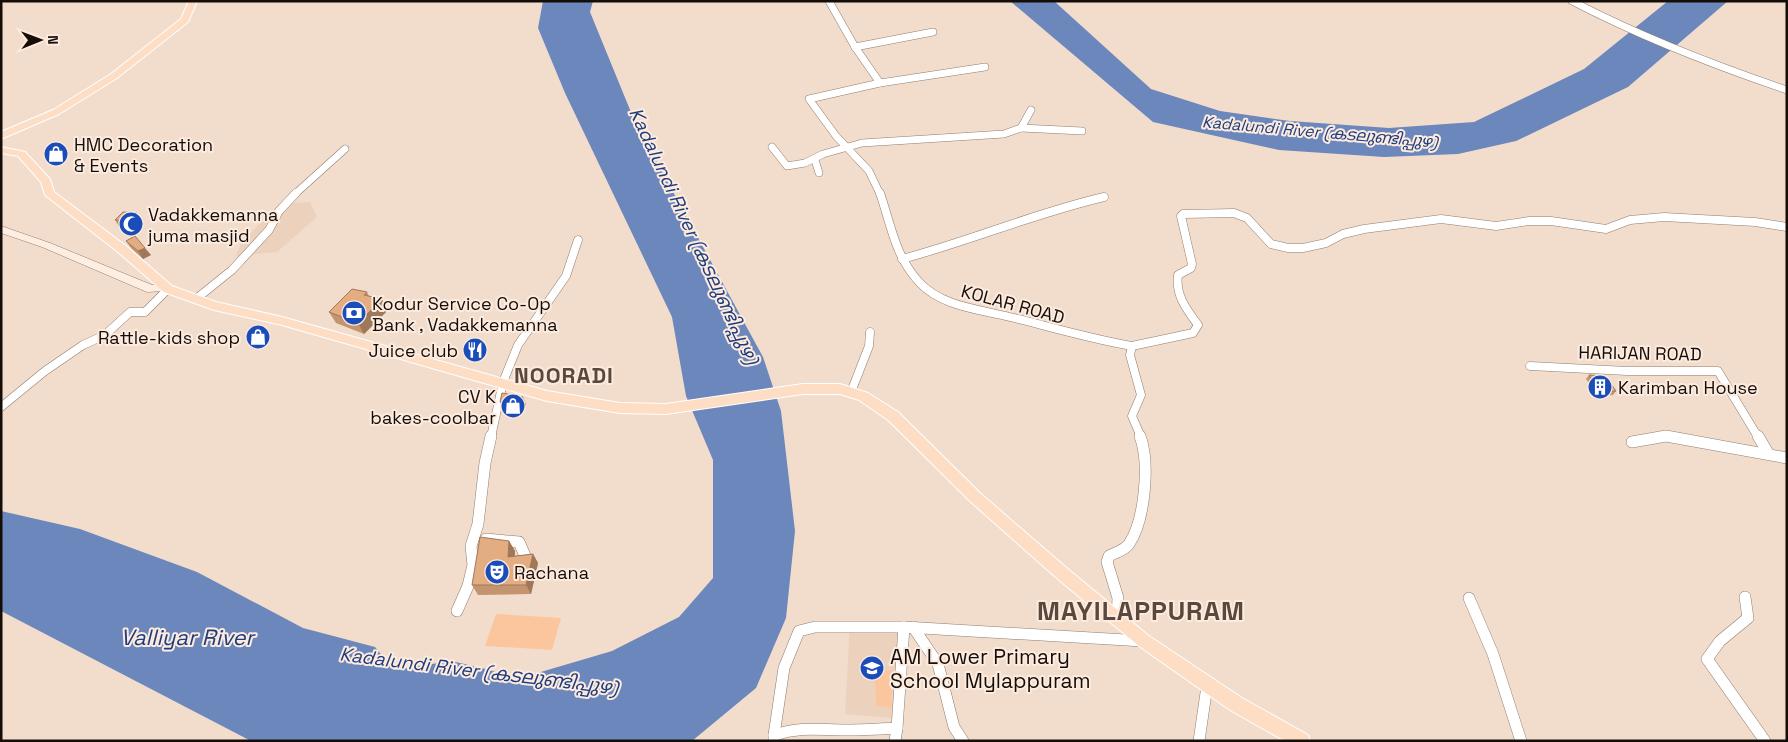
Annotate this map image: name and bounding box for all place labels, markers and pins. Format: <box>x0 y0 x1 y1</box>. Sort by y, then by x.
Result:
place label: HMC Decoration & Events <box>74 133 213 177</box>
shop icon: HMC Decoration & Events <box>43 141 69 167</box>
place label: Vadakkemanna juma masjid <box>147 203 278 247</box>
mosque icon: Vadakkemanna juma masjid <box>118 211 144 237</box>
place label: Kodur Service Co-Op Bank , Vadakkemanna <box>372 292 558 336</box>
bank icon: Kodur Service Co-Op Bank , Vadakkemanna <box>341 300 367 326</box>
shop icon: Rattle-kids shop <box>245 324 271 350</box>
place label: Rattle-kids shop <box>98 326 240 349</box>
restaurant icon: Juice club <box>462 337 488 363</box>
place label: Juice club <box>369 339 458 362</box>
building icon: Karimban House <box>1587 374 1613 400</box>
place label: Karimban House <box>1618 376 1758 399</box>
place label: CV K bakes-coolbar <box>370 385 496 429</box>
shop icon: CV K bakes-coolbar <box>500 393 526 419</box>
theatre icon: Rachana <box>484 559 510 585</box>
place label: Rachana <box>514 561 589 584</box>
place label: AM Lower Primary School Mylappuram <box>890 643 1091 694</box>
school or university icon: AM Lower Primary School Mylappuram <box>859 655 885 681</box>

